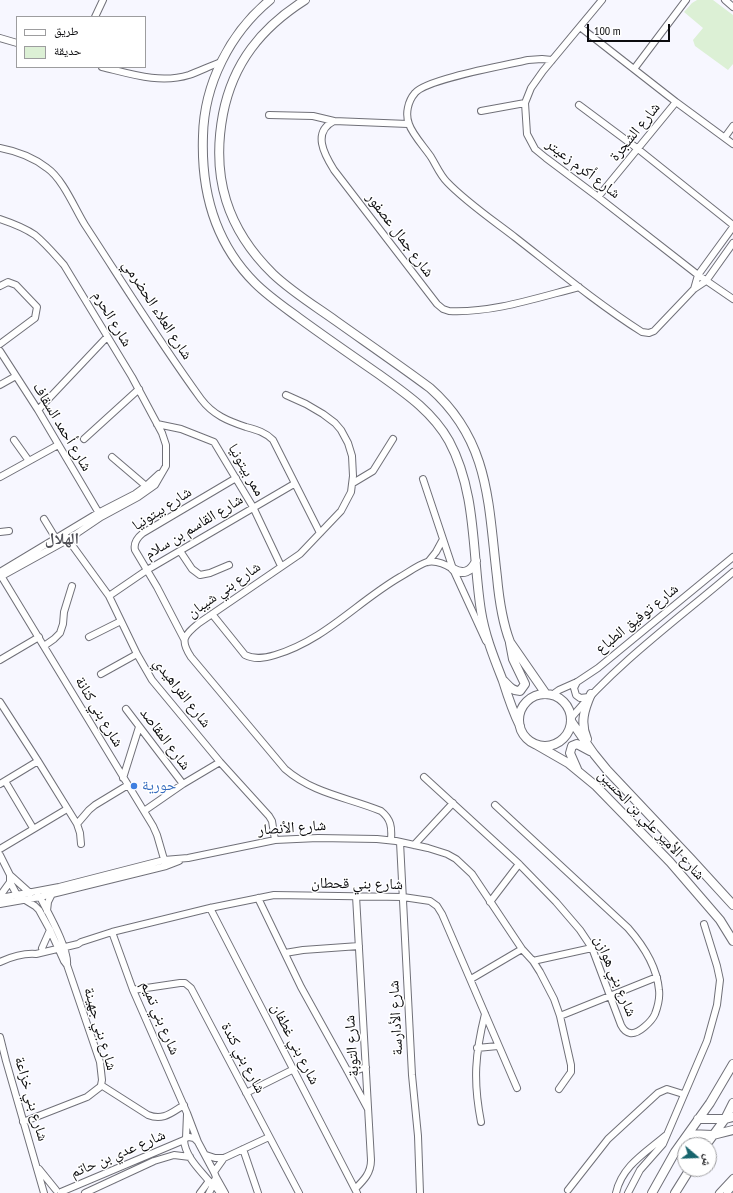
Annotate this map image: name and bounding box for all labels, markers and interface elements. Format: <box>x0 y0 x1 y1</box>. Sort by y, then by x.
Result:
legend <box>16 16 146 68</box>
scale bar <box>589 16 672 42</box>
text: طريق <box>54 23 79 38</box>
text: 100 m <box>594 23 621 38</box>
text: حديقة <box>54 43 82 58</box>
street label: شارع الشجرة <box>606 99 664 165</box>
street label: شارع أكرم زعيتر <box>542 135 624 203</box>
street label: شارع جمال عصفور <box>362 189 438 281</box>
street label: شارع العلاء الحضرمي <box>118 257 196 363</box>
street label: شارع الحرم <box>88 288 136 350</box>
street label: شارع أحمد السقاف <box>28 379 96 475</box>
street label: ممر بيتونيا <box>224 441 268 499</box>
street label: شارع بيتونيا <box>129 483 195 535</box>
street label: شارع القاسم بن سلام <box>142 491 246 563</box>
district label: الهلال <box>45 529 79 549</box>
street label: شارع بني شيبان <box>184 558 264 622</box>
street label: شارع توفيق الطباع <box>592 580 682 658</box>
street label: شارع الفراهيدي <box>149 655 215 731</box>
street label: شارع بني كنانة <box>71 674 127 750</box>
street label: شارع المقاصد <box>136 704 194 774</box>
street label: شارع الأمير علي بن الحسين <box>594 766 708 884</box>
place label: حورية <box>142 777 176 795</box>
marker: حورية <box>129 781 139 791</box>
street label: شارع الأنصار <box>257 817 327 839</box>
street label: شارع بني قحطان <box>311 874 403 894</box>
street label: شارع بني هوازن <box>590 933 640 1019</box>
street label: شارع بني تميم <box>136 978 184 1058</box>
street label: شارع الأدارسة <box>385 980 407 1056</box>
street label: شارع بني جهينة <box>80 985 120 1073</box>
street label: شارع بني غطفان <box>267 1000 323 1088</box>
street label: شارع التوبة <box>341 1015 363 1077</box>
street label: شارع بني كندة <box>217 1020 269 1096</box>
street label: شارع بني خزاعة <box>10 1055 52 1143</box>
street label: شارع عدي بن حاتم <box>68 1126 168 1182</box>
north arrow <box>677 1137 717 1177</box>
text: ش <box>699 1153 716 1168</box>

